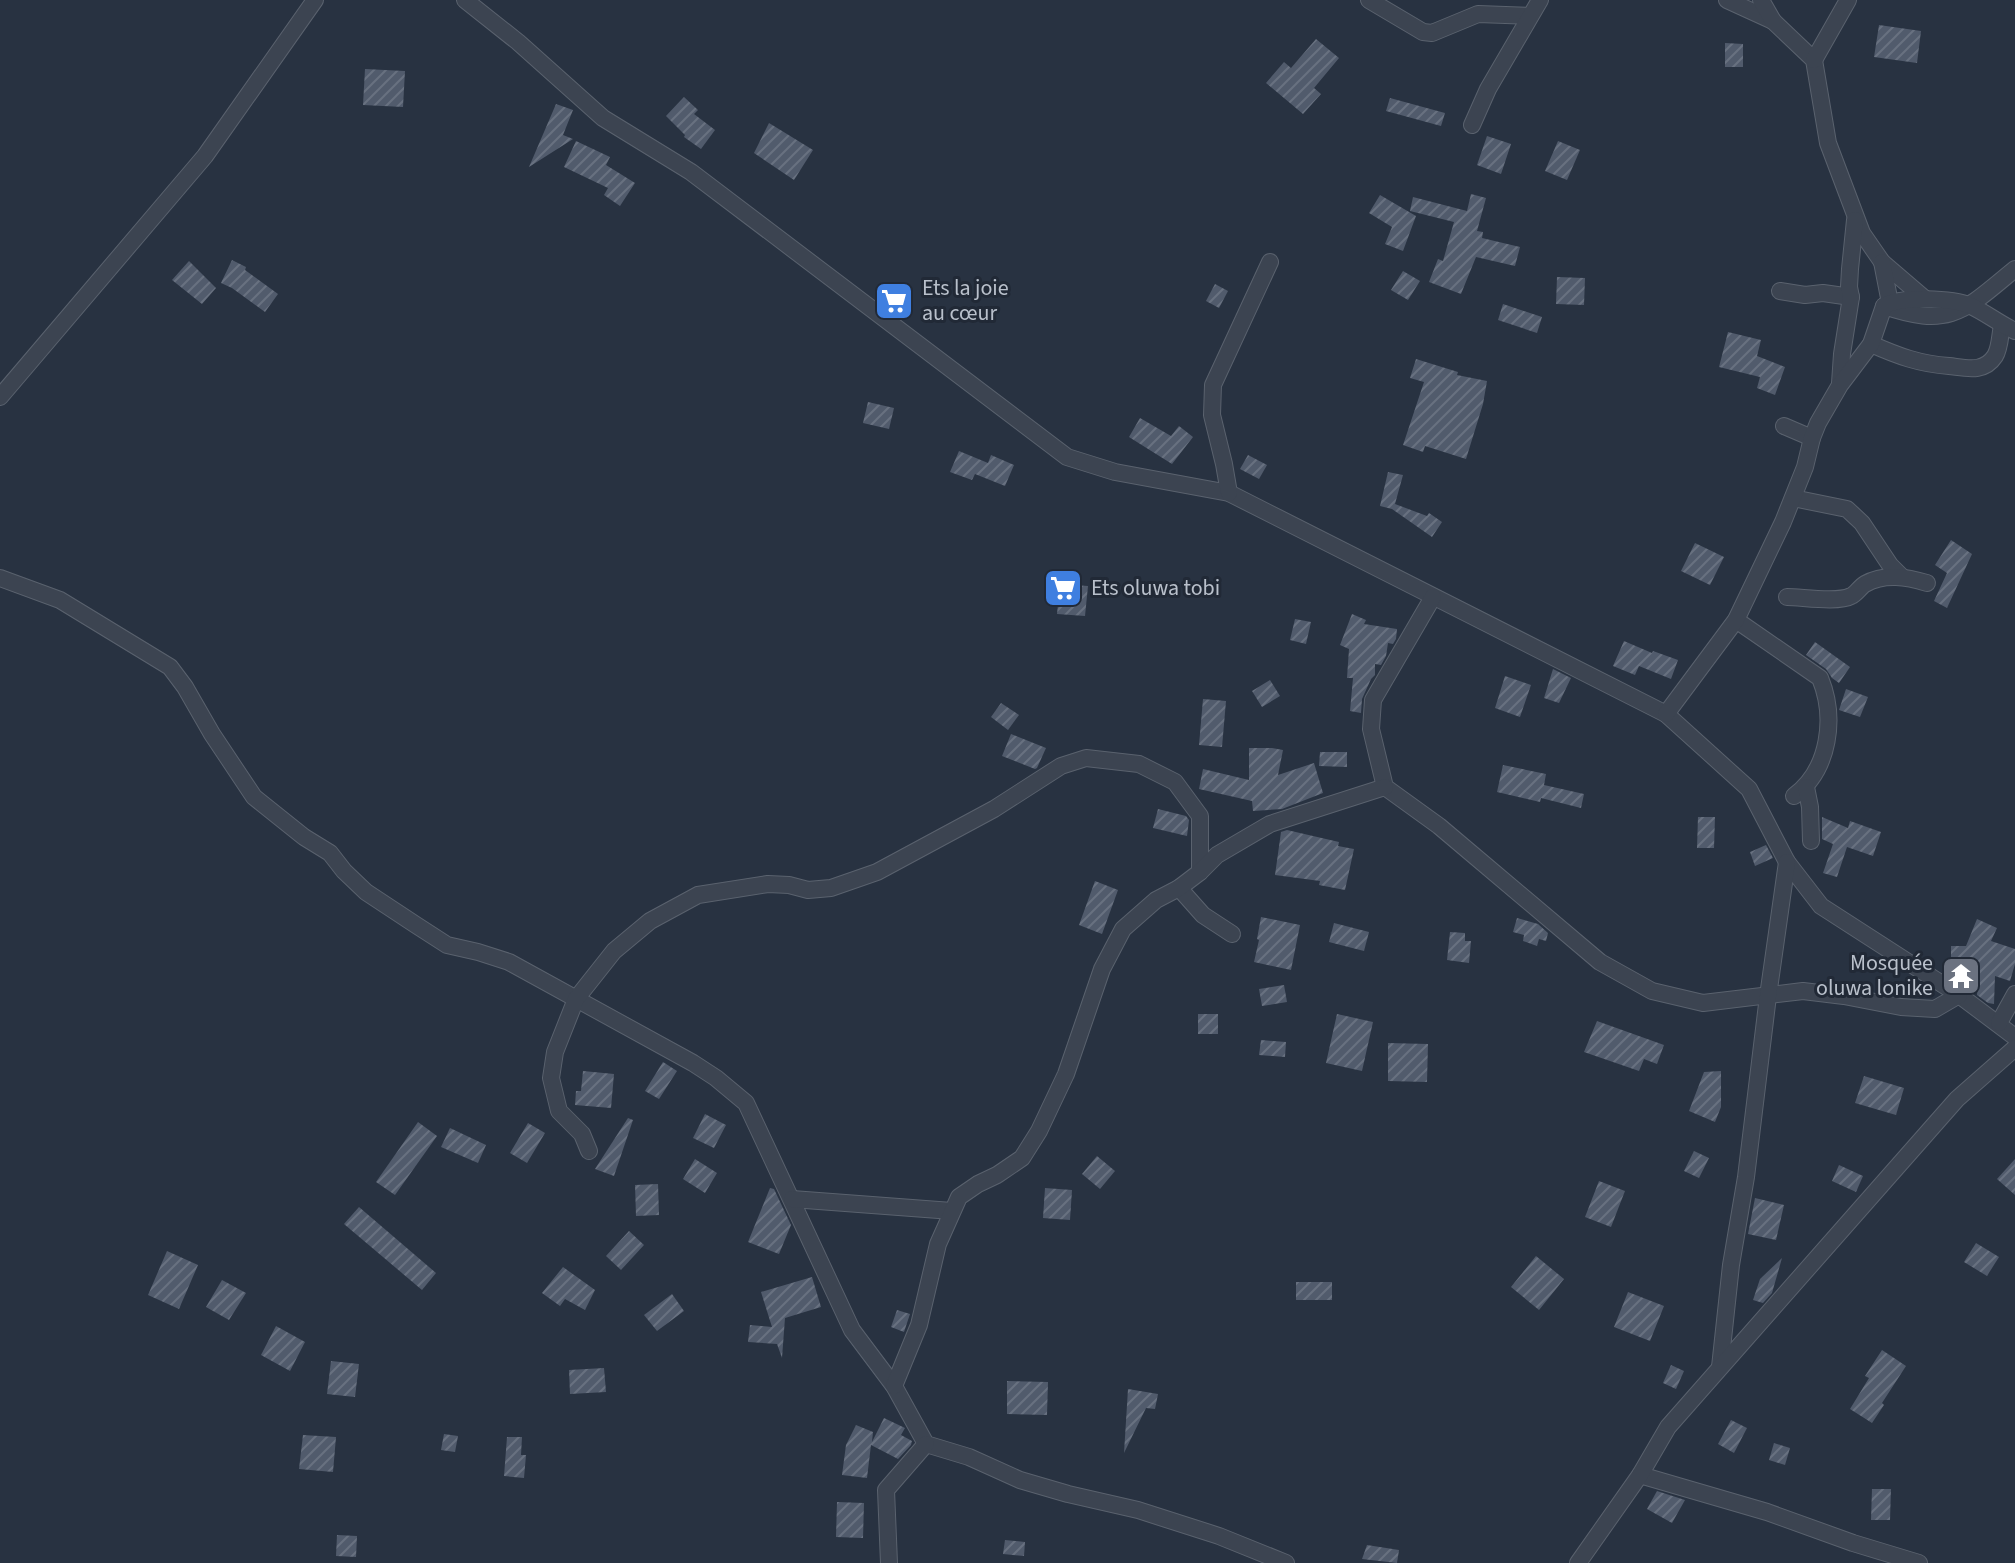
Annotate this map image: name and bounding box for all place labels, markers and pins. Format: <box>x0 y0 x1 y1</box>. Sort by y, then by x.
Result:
place label: Ets la joie au cœur <box>922 272 1009 329</box>
supermarket icon: Ets la joie au cœur <box>873 280 915 322</box>
supermarket icon: Ets oluwa tobi <box>1042 567 1084 609</box>
place label: Ets oluwa tobi <box>1091 572 1220 604</box>
place label: Mosquée oluwa lonike <box>1816 947 1933 1004</box>
temple icon: Mosquée oluwa lonike <box>1940 955 1982 997</box>

